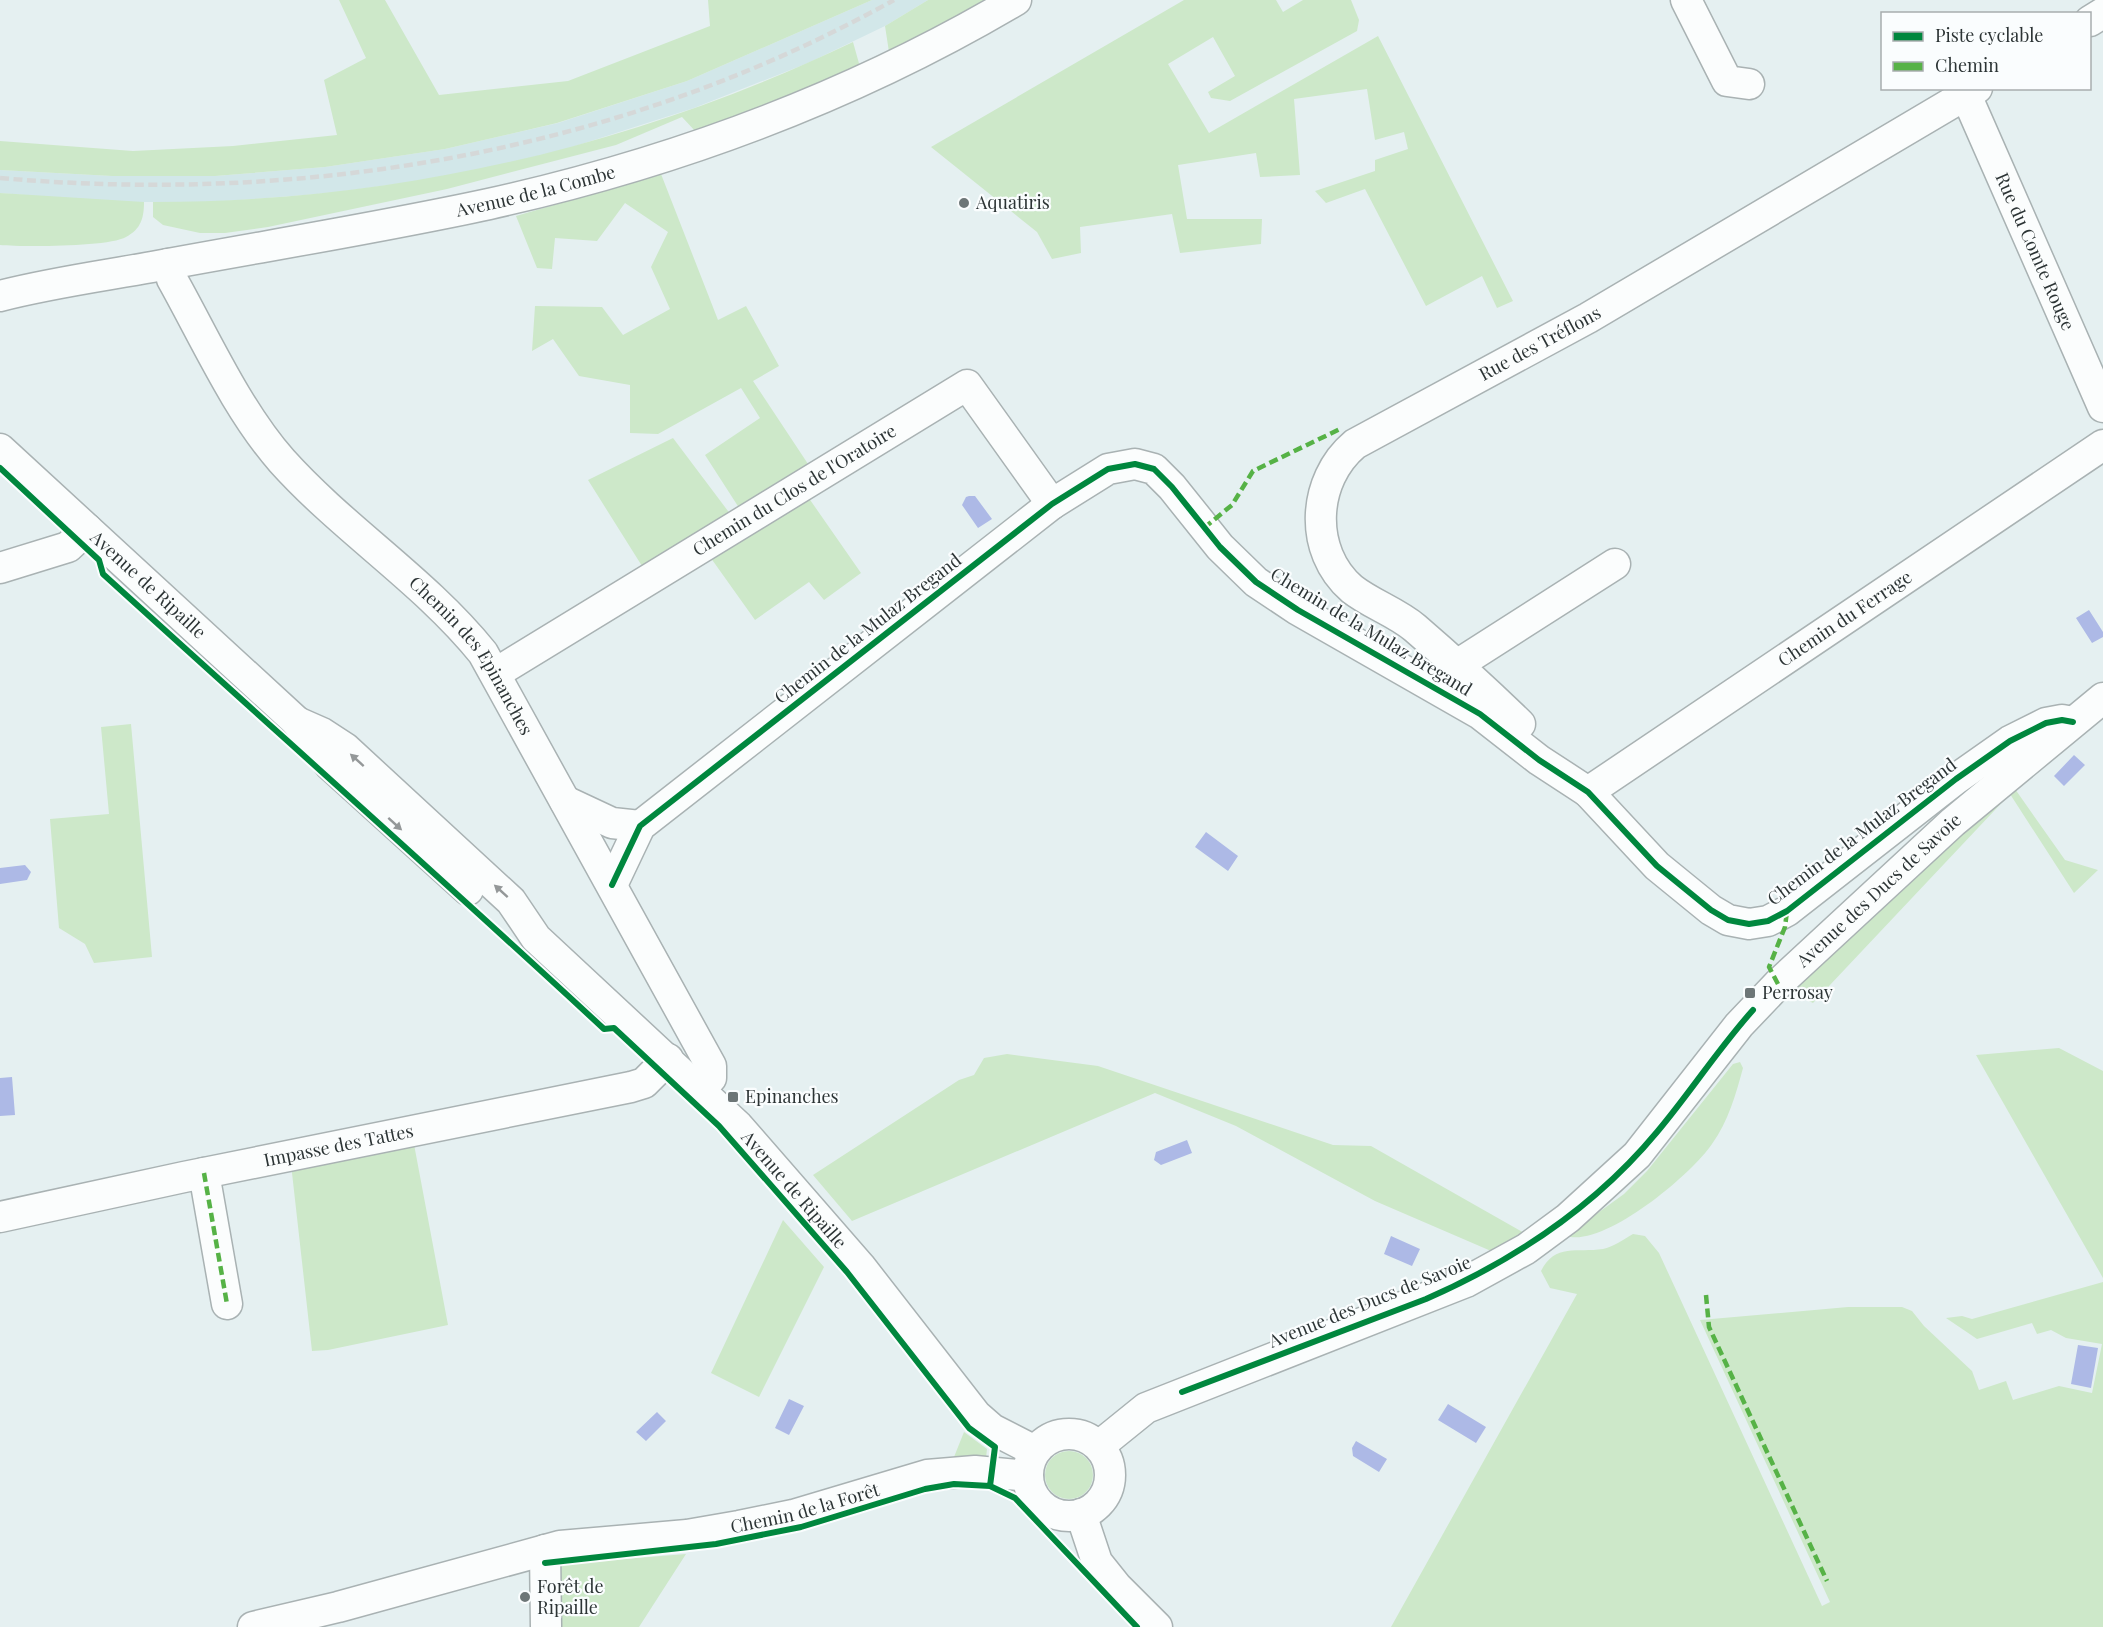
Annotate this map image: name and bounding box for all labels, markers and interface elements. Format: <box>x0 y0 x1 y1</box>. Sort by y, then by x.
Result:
legend <box>1881 12 2091 90</box>
text: Piste cyclable <box>1935 23 2043 47</box>
text: Chemin <box>1935 53 1999 77</box>
street label: Avenue de la Combe <box>453 159 618 222</box>
street label: Rue du Comte Rouge <box>1991 169 2081 334</box>
place label: Aquatiris <box>975 190 1050 214</box>
marker: Aquatiris <box>957 196 971 210</box>
street label: Rue des Tréflons <box>1475 300 1605 386</box>
street label: Chemin du Clos de l'Oratoire <box>688 418 900 561</box>
street label: Avenue de Ripaille <box>85 524 212 643</box>
street label: Chemin de la Mulaz Bregand <box>769 547 966 709</box>
street label: Chemin de la Mulaz Bregand <box>1266 561 1477 701</box>
street label: Chemin du Ferrage <box>1773 564 1916 672</box>
street label: Chemin des Epinanches <box>404 570 539 739</box>
street label: Chemin de la Mulaz Bregand <box>1762 752 1961 910</box>
one-way arrow <box>350 753 365 767</box>
street label: Avenue des Ducs de Savoie <box>1790 807 1966 973</box>
one-way arrow <box>388 817 403 831</box>
one-way arrow <box>494 885 509 898</box>
place label: Perrosay <box>1762 980 1833 1004</box>
marker: Perrosay <box>1743 986 1757 1000</box>
place label: Epinanches <box>745 1084 839 1108</box>
marker: Epinanches <box>726 1090 740 1104</box>
street label: Impasse des Tattes <box>262 1118 415 1172</box>
street label: Avenue de Ripaille <box>736 1125 852 1253</box>
street label: Avenue des Ducs de Savoie <box>1264 1249 1474 1353</box>
street label: Chemin de la Forêt <box>728 1477 883 1538</box>
place label: Forêt de Ripaille <box>537 1574 604 1619</box>
marker: Forêt de Ripaille <box>518 1590 532 1604</box>

